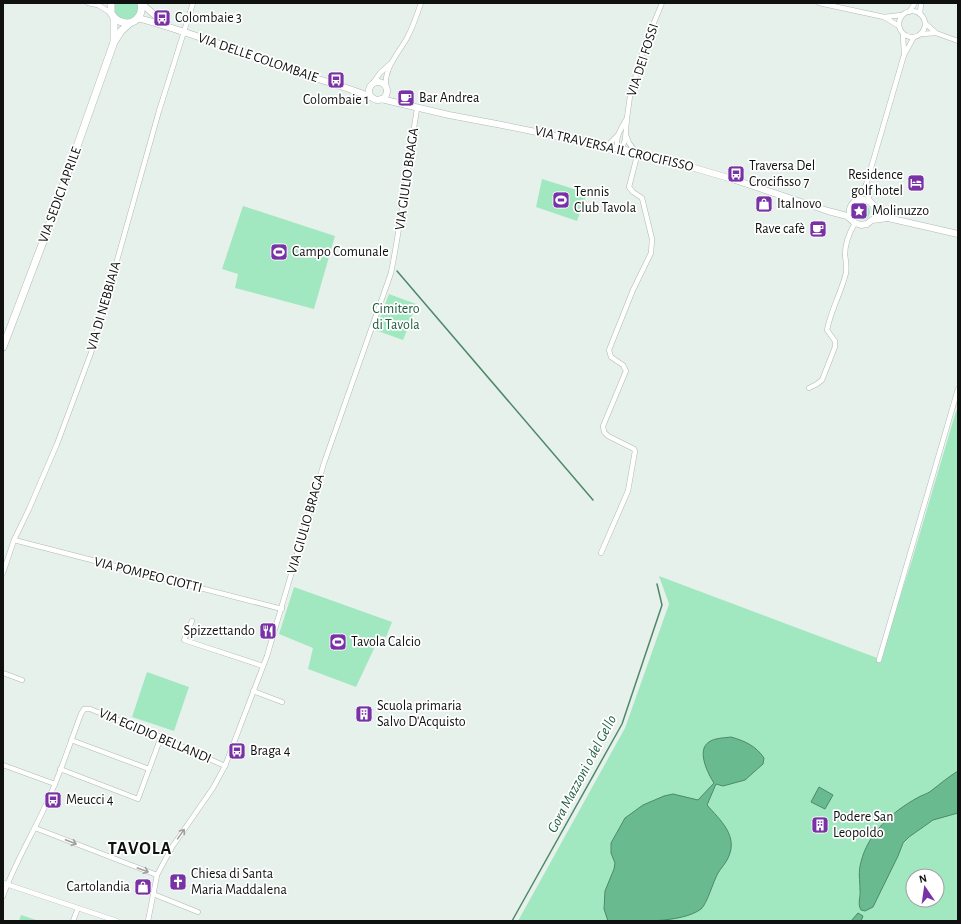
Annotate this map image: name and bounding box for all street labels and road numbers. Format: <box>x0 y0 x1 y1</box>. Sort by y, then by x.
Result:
street label: VIA DEI FOSSI <box>625 22 661 98</box>
street label: VIA DELLE COLOMBAIE <box>196 31 320 85</box>
street label: VIA TRAVERSA IL CROCIFISSO <box>533 124 695 174</box>
street label: VIA GIULIO BRAGA <box>393 127 421 231</box>
street label: VIA SEDICI APRILE <box>36 145 84 245</box>
street label: VIA DI NEBBIAIA <box>85 260 123 352</box>
street label: VIA GIULIO BRAGA <box>285 472 327 576</box>
street label: VIA POMPEO CIOTTI <box>93 555 203 595</box>
street label: VIA EGIDIO BELLANDI <box>97 706 213 766</box>

